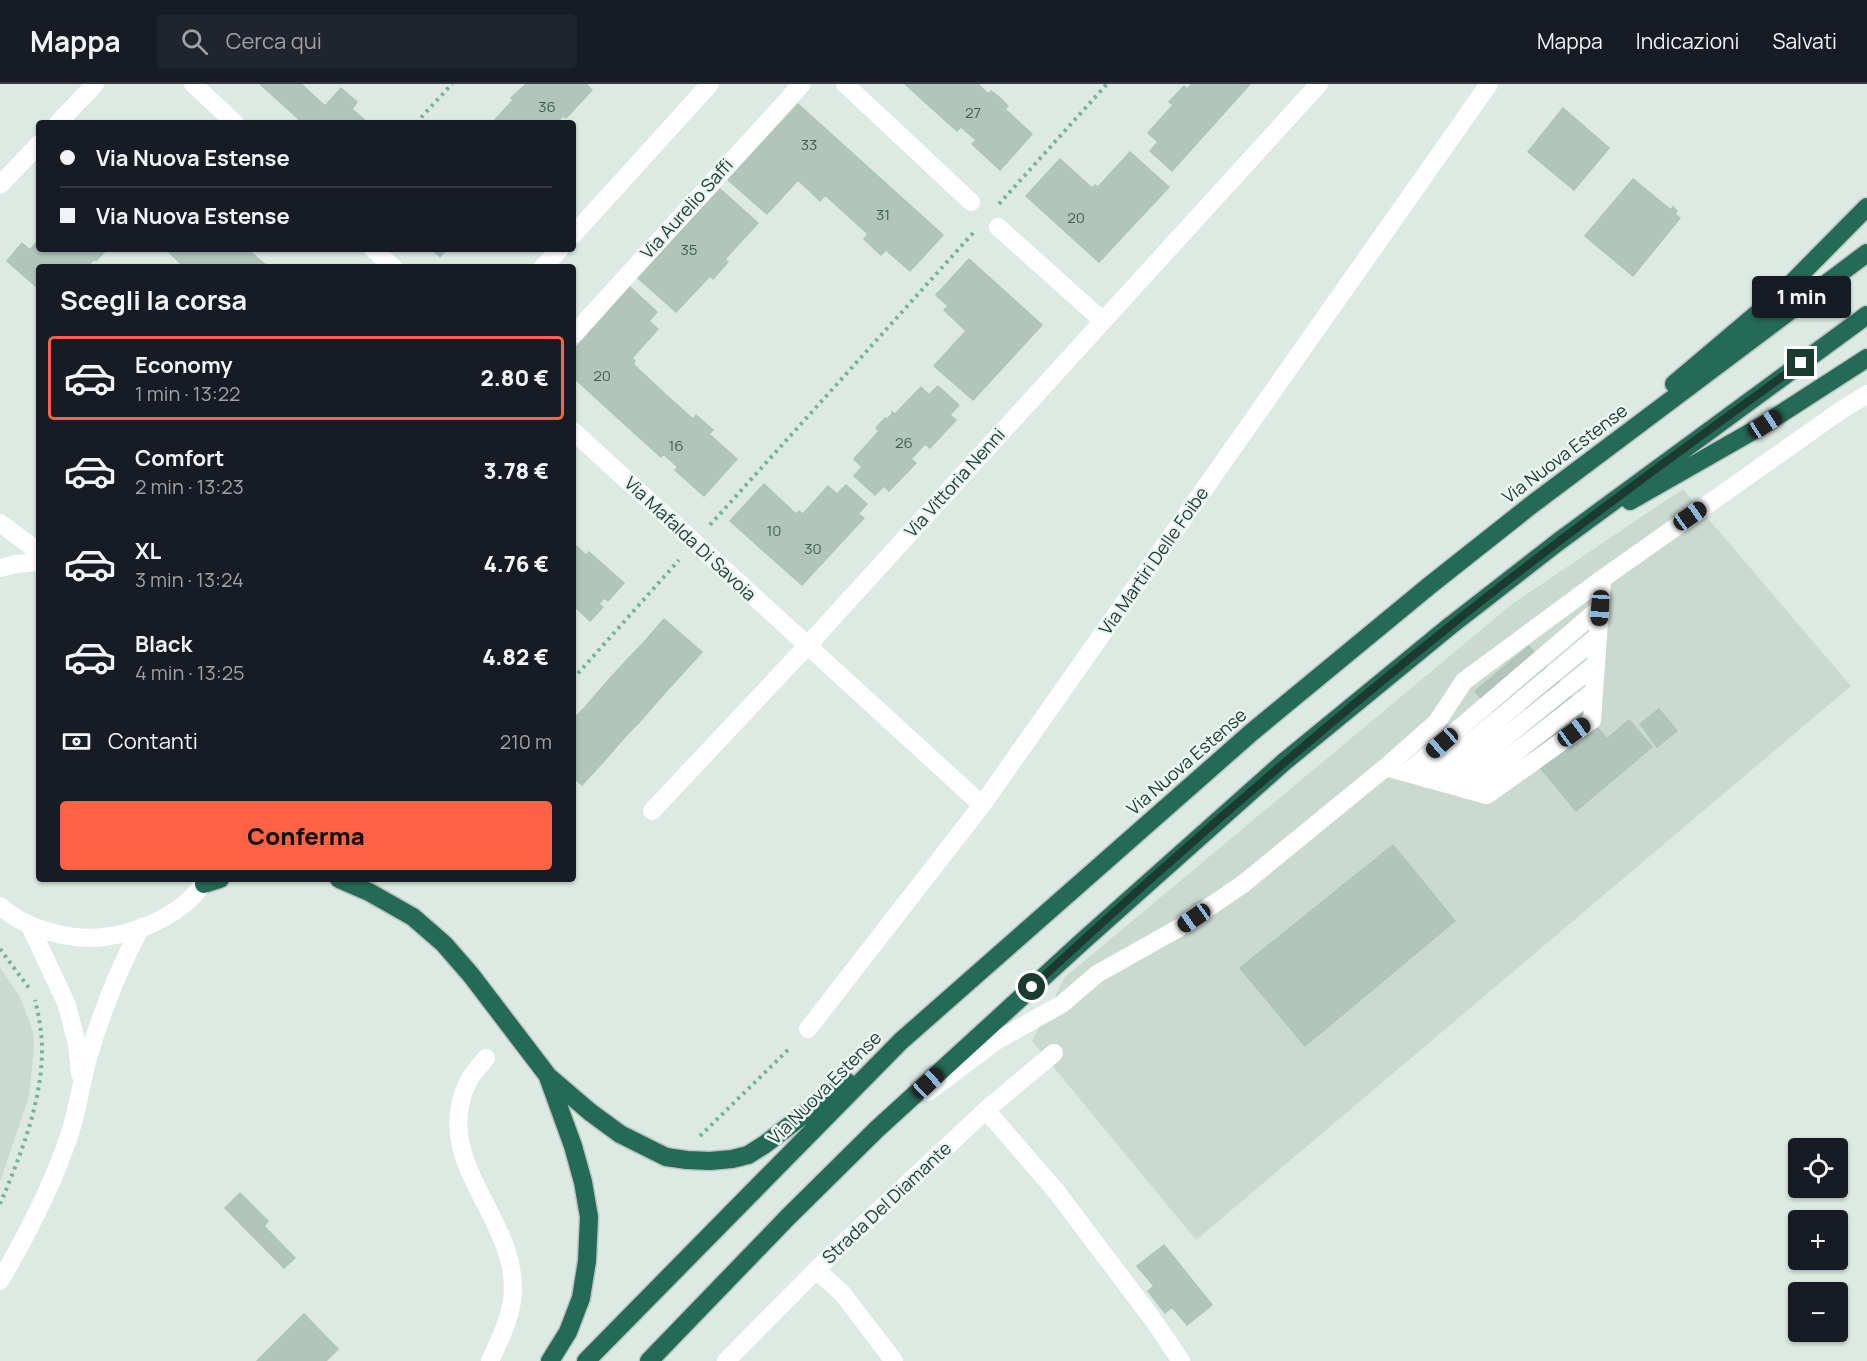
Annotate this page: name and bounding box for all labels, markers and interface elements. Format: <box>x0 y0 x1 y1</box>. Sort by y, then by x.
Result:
search box <box>157 14 577 68</box>
text: Mappa <box>30 22 121 60</box>
icon: search <box>178 25 211 58</box>
text: Cerca qui <box>226 26 322 56</box>
text: Mappa <box>1537 27 1603 55</box>
text: Indicazioni <box>1636 27 1739 55</box>
text: Salvati <box>1772 27 1837 55</box>
house number: 36 <box>538 96 556 117</box>
house number: 27 <box>965 102 981 123</box>
house number: 33 <box>801 134 817 155</box>
text: Via Nuova Estense <box>96 143 290 173</box>
street label: Via Aurelio Saffi <box>635 153 738 264</box>
text: Via Nuova Estense <box>96 201 290 231</box>
house number: 31 <box>876 204 890 225</box>
house number: 20 <box>1067 207 1085 228</box>
house number: 35 <box>681 239 697 260</box>
callout: 1 min <box>1752 276 1850 318</box>
text: Scegli la corsa <box>60 281 247 318</box>
text: 1 min <box>1776 283 1827 310</box>
route end <box>1787 349 1814 376</box>
text: Economy <box>135 350 233 380</box>
icon: car <box>63 351 117 405</box>
text: 2.80 € <box>480 363 549 393</box>
house number: 20 <box>593 365 611 386</box>
text: 1 min · 13:22 <box>135 380 240 407</box>
street label: Via Nuova Estense <box>1497 398 1632 508</box>
car <box>1745 407 1785 441</box>
street label: Via Vittoria Nenni <box>899 422 1010 542</box>
house number: 26 <box>895 432 913 453</box>
house number: 16 <box>668 435 684 456</box>
text: Comfort <box>135 443 224 473</box>
icon: car <box>63 444 117 498</box>
text: 3.78 € <box>484 456 549 486</box>
street label: Via Mafalda Di Savoia <box>619 471 762 606</box>
text: 2 min · 13:23 <box>135 473 244 500</box>
street label: Via Martiri Delle Foibe <box>1093 482 1213 639</box>
car <box>1670 498 1710 534</box>
house number: 10 <box>767 520 782 541</box>
text: XL <box>135 536 161 566</box>
icon: car <box>63 537 117 591</box>
house number: 30 <box>804 538 822 559</box>
text: 4.76 € <box>484 549 549 579</box>
text: 3 min · 13:24 <box>135 566 244 593</box>
car <box>1590 589 1610 627</box>
text: Black <box>135 629 192 659</box>
icon: car <box>63 630 117 684</box>
text: 4.82 € <box>482 642 549 672</box>
text: 4 min · 13:25 <box>135 659 245 686</box>
street label: Via Nuova Estense <box>1121 703 1251 820</box>
car <box>1554 714 1594 750</box>
car <box>1423 724 1461 762</box>
icon: cash <box>60 725 93 758</box>
text: Contanti <box>108 726 198 756</box>
text: 210 m <box>500 728 552 755</box>
button: Conferma <box>60 801 552 870</box>
car <box>1174 900 1214 936</box>
route start <box>1018 973 1045 1000</box>
street label: Via Nuova Estense <box>762 1025 886 1149</box>
car <box>909 1064 947 1102</box>
street label: Strada Del Diamante <box>816 1136 956 1269</box>
map controls <box>1788 1138 1848 1342</box>
button: locate <box>1788 1138 1848 1198</box>
button: + <box>1788 1210 1848 1270</box>
button: − <box>1788 1282 1848 1342</box>

